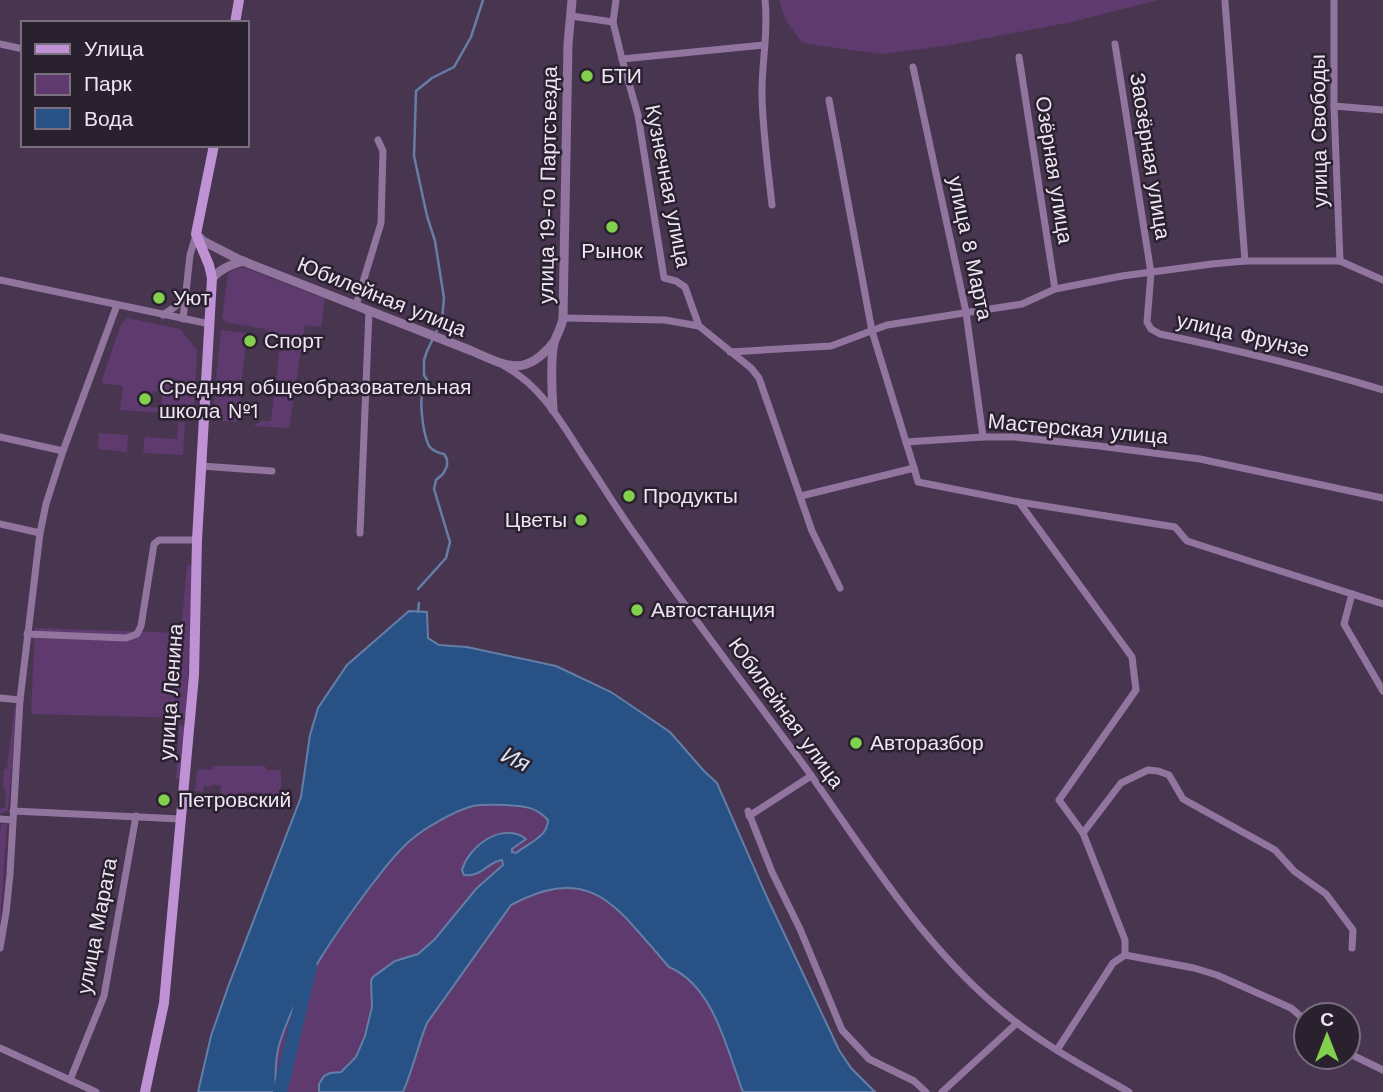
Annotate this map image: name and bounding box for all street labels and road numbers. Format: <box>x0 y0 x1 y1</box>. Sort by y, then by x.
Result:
street label: улица Свободы <box>1305 54 1332 208</box>
street label: улица 19-го Партсъезда <box>533 66 562 304</box>
street label: Заозёрная улица <box>1125 71 1176 241</box>
street label: Озёрная улица <box>1031 94 1079 246</box>
street label: Кузнечная улица <box>640 102 697 270</box>
street label: улица 8 Марта <box>943 174 998 323</box>
street label: Юбилейная улица <box>294 251 471 342</box>
street label: улица Фрунзе <box>1174 307 1312 362</box>
street label: Мастерская улица <box>987 408 1169 449</box>
street label: улица Ленина <box>153 622 188 761</box>
street label: Юбилейная улица <box>723 632 850 793</box>
street label: улица Марата <box>71 855 122 996</box>

